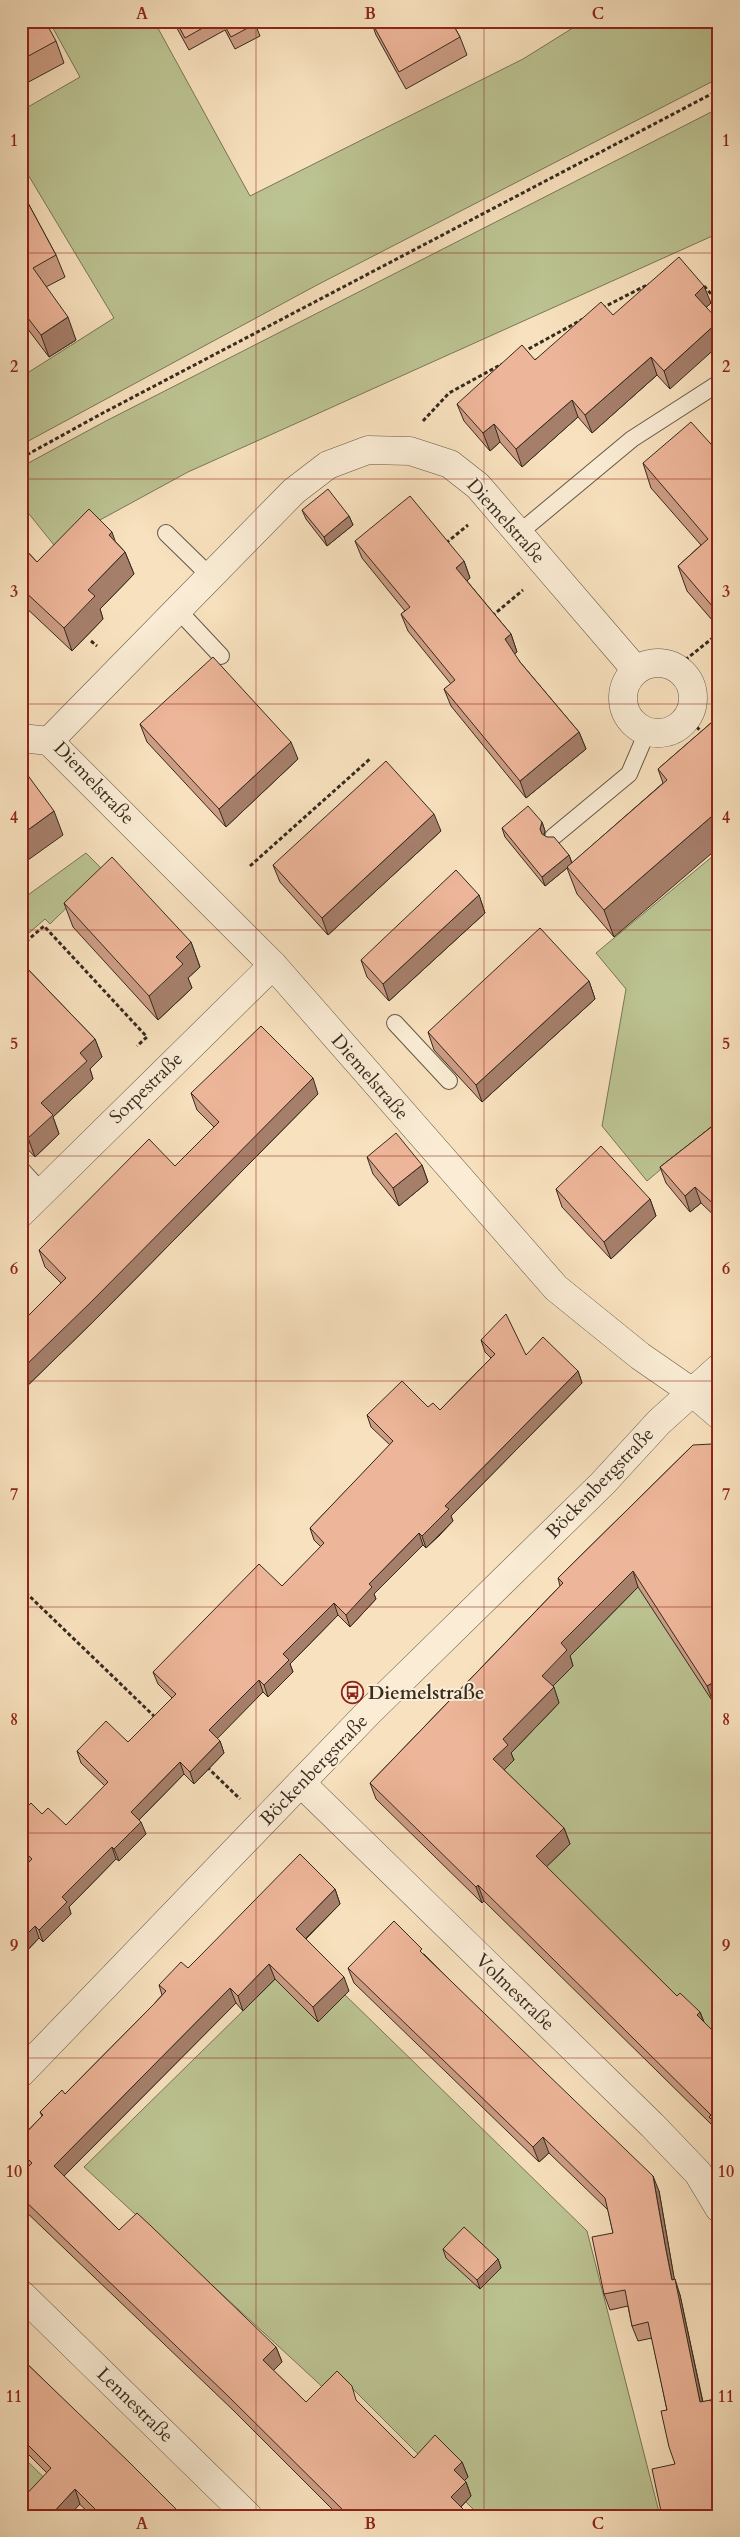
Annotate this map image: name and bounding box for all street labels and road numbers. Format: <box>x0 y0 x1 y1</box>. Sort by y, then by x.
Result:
street label: Diemelstraße <box>461 473 551 569</box>
street label: Diemelstraße <box>48 736 140 830</box>
street label: Diemelstraße <box>325 1028 415 1126</box>
street label: Sorpestraße <box>104 1046 188 1130</box>
street label: Böckenbergstraße <box>540 1422 660 1544</box>
street label: Böckenbergstraße <box>254 1709 374 1831</box>
street label: Volmestraße <box>470 1947 560 2037</box>
street label: Lennestraße <box>91 2362 179 2448</box>

